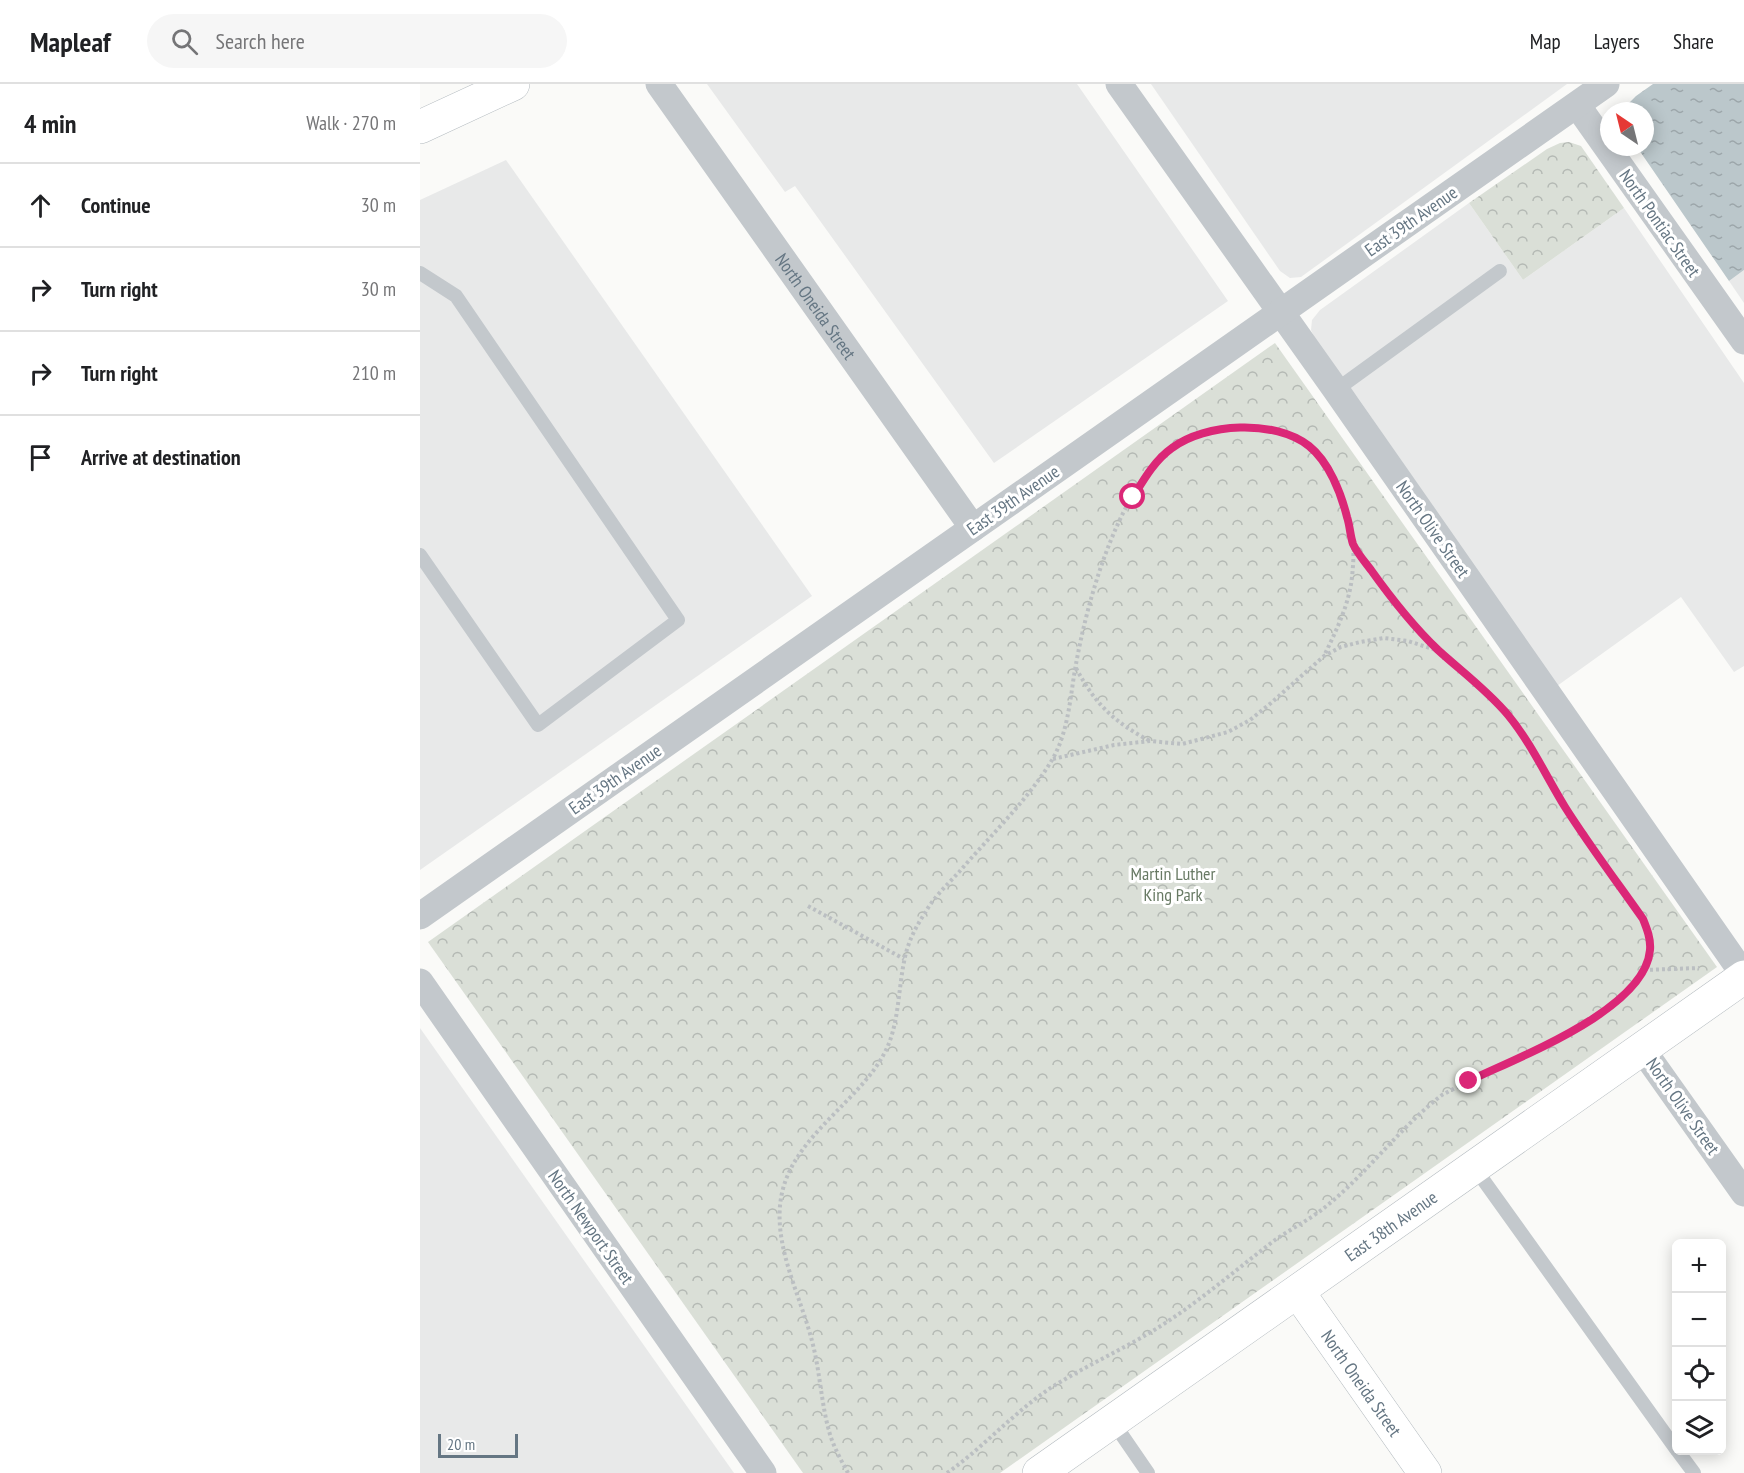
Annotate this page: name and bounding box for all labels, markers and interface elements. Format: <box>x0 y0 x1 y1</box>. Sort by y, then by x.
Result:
search box <box>147 14 567 68</box>
text: Mapleaf <box>30 23 111 60</box>
icon: search <box>168 25 201 58</box>
text: Search here <box>216 27 305 55</box>
text: Map <box>1530 28 1561 55</box>
text: Layers <box>1594 28 1640 55</box>
text: Share <box>1673 28 1714 55</box>
north arrow <box>1600 102 1654 156</box>
text: 4 min <box>24 107 77 140</box>
text: Walk · 270 m <box>306 110 396 136</box>
street label: North Pontiac Street <box>1614 165 1706 281</box>
street label: East 39th Avenue <box>1360 181 1462 261</box>
icon: ahead <box>24 189 57 222</box>
text: Continue <box>81 191 151 219</box>
text: 30 m <box>361 192 396 218</box>
street label: North Oneida Street <box>771 248 862 364</box>
icon: right <box>24 273 57 306</box>
text: Turn right <box>81 275 158 303</box>
text: 30 m <box>361 276 396 302</box>
icon: right <box>24 357 57 390</box>
text: Turn right <box>81 359 158 387</box>
text: 210 m <box>352 360 396 386</box>
icon: arrive <box>24 441 57 474</box>
text: Arrive at destination <box>81 443 241 471</box>
street label: East 39th Avenue <box>962 460 1064 540</box>
street label: North Olive Street <box>1391 476 1475 582</box>
route start <box>1119 483 1145 509</box>
street label: East 39th Avenue <box>564 739 666 819</box>
park label: Martin Luther King Park <box>1131 862 1216 906</box>
street label: North Olive Street <box>1641 1053 1725 1159</box>
route end <box>1455 1067 1481 1093</box>
street label: North Newport Street <box>543 1165 639 1289</box>
street label: East 38th Avenue <box>1340 1185 1441 1266</box>
map controls <box>1672 1239 1726 1455</box>
button: + <box>1672 1239 1726 1293</box>
button: − <box>1672 1293 1726 1347</box>
street label: North Oneida Street <box>1316 1325 1407 1441</box>
button: locate <box>1672 1347 1726 1401</box>
button: layers <box>1672 1401 1726 1455</box>
scale bar <box>438 1431 518 1458</box>
text: 20 m <box>447 1434 475 1454</box>

